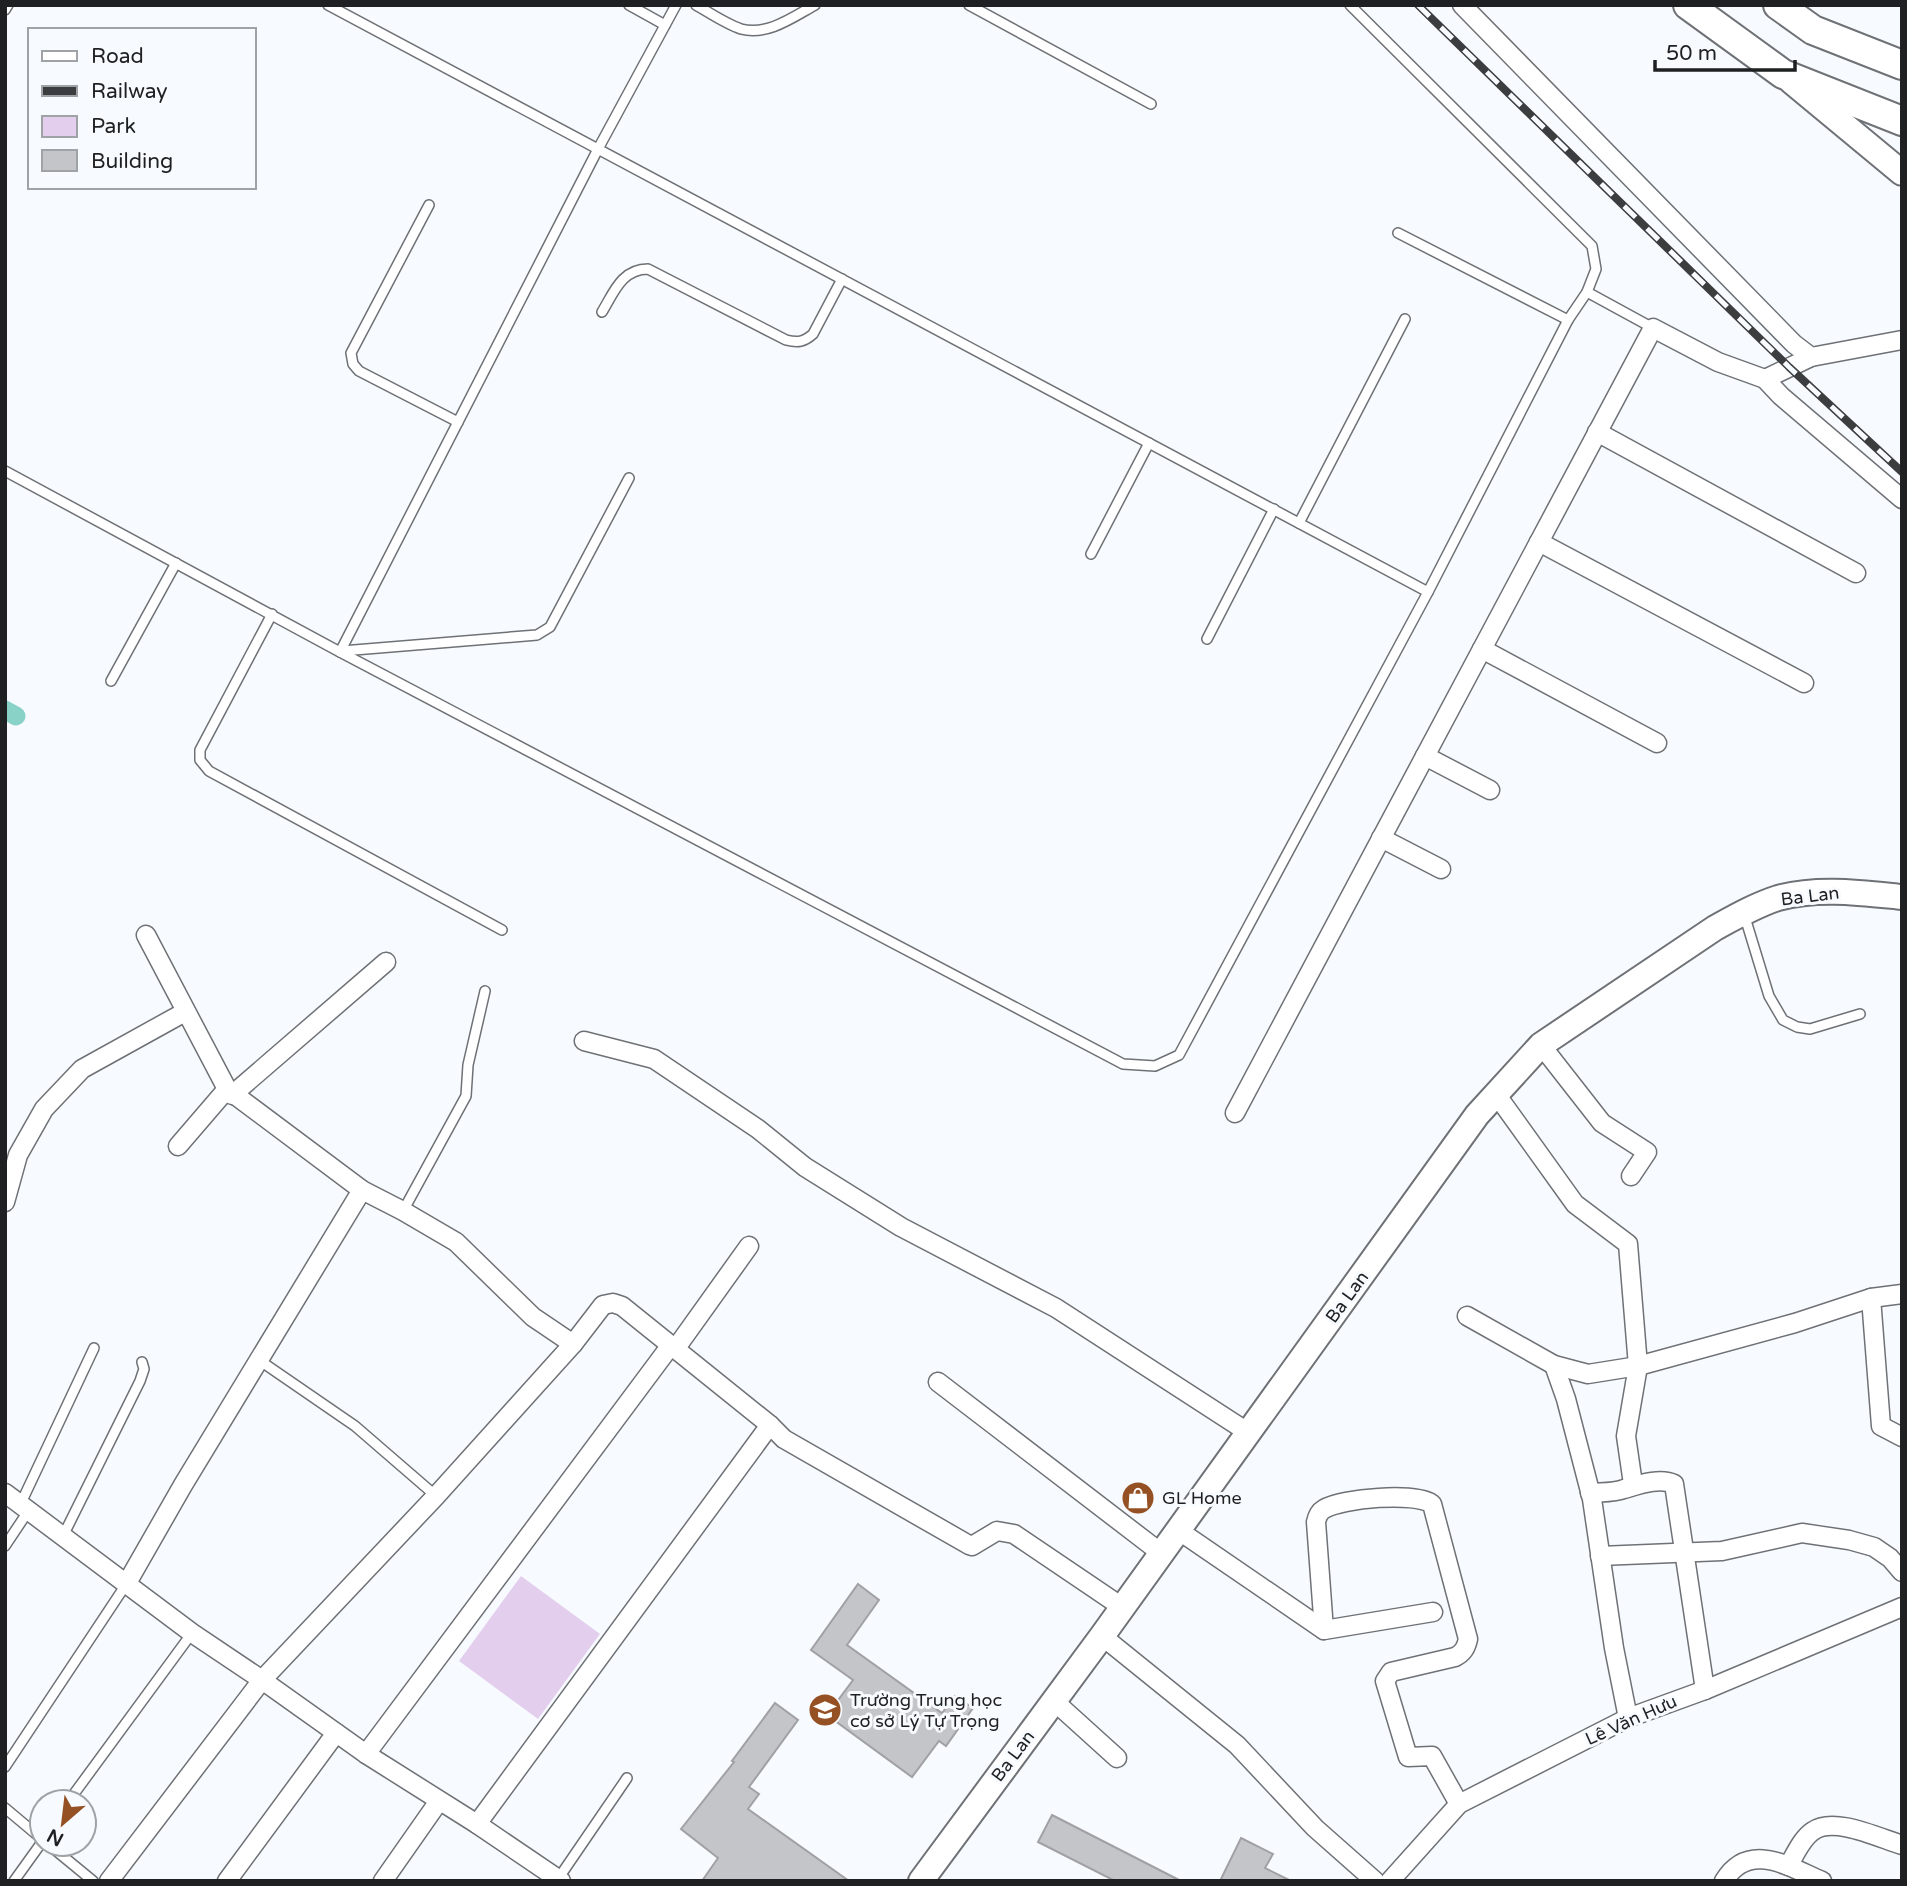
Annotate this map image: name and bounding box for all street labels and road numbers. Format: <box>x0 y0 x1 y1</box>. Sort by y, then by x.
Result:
street label: Ba Lan <box>1780 882 1840 910</box>
street label: Ba Lan <box>1321 1267 1373 1327</box>
street label: Lê Văn Hưu <box>1582 1690 1680 1750</box>
street label: Ba Lan <box>987 1726 1039 1786</box>

